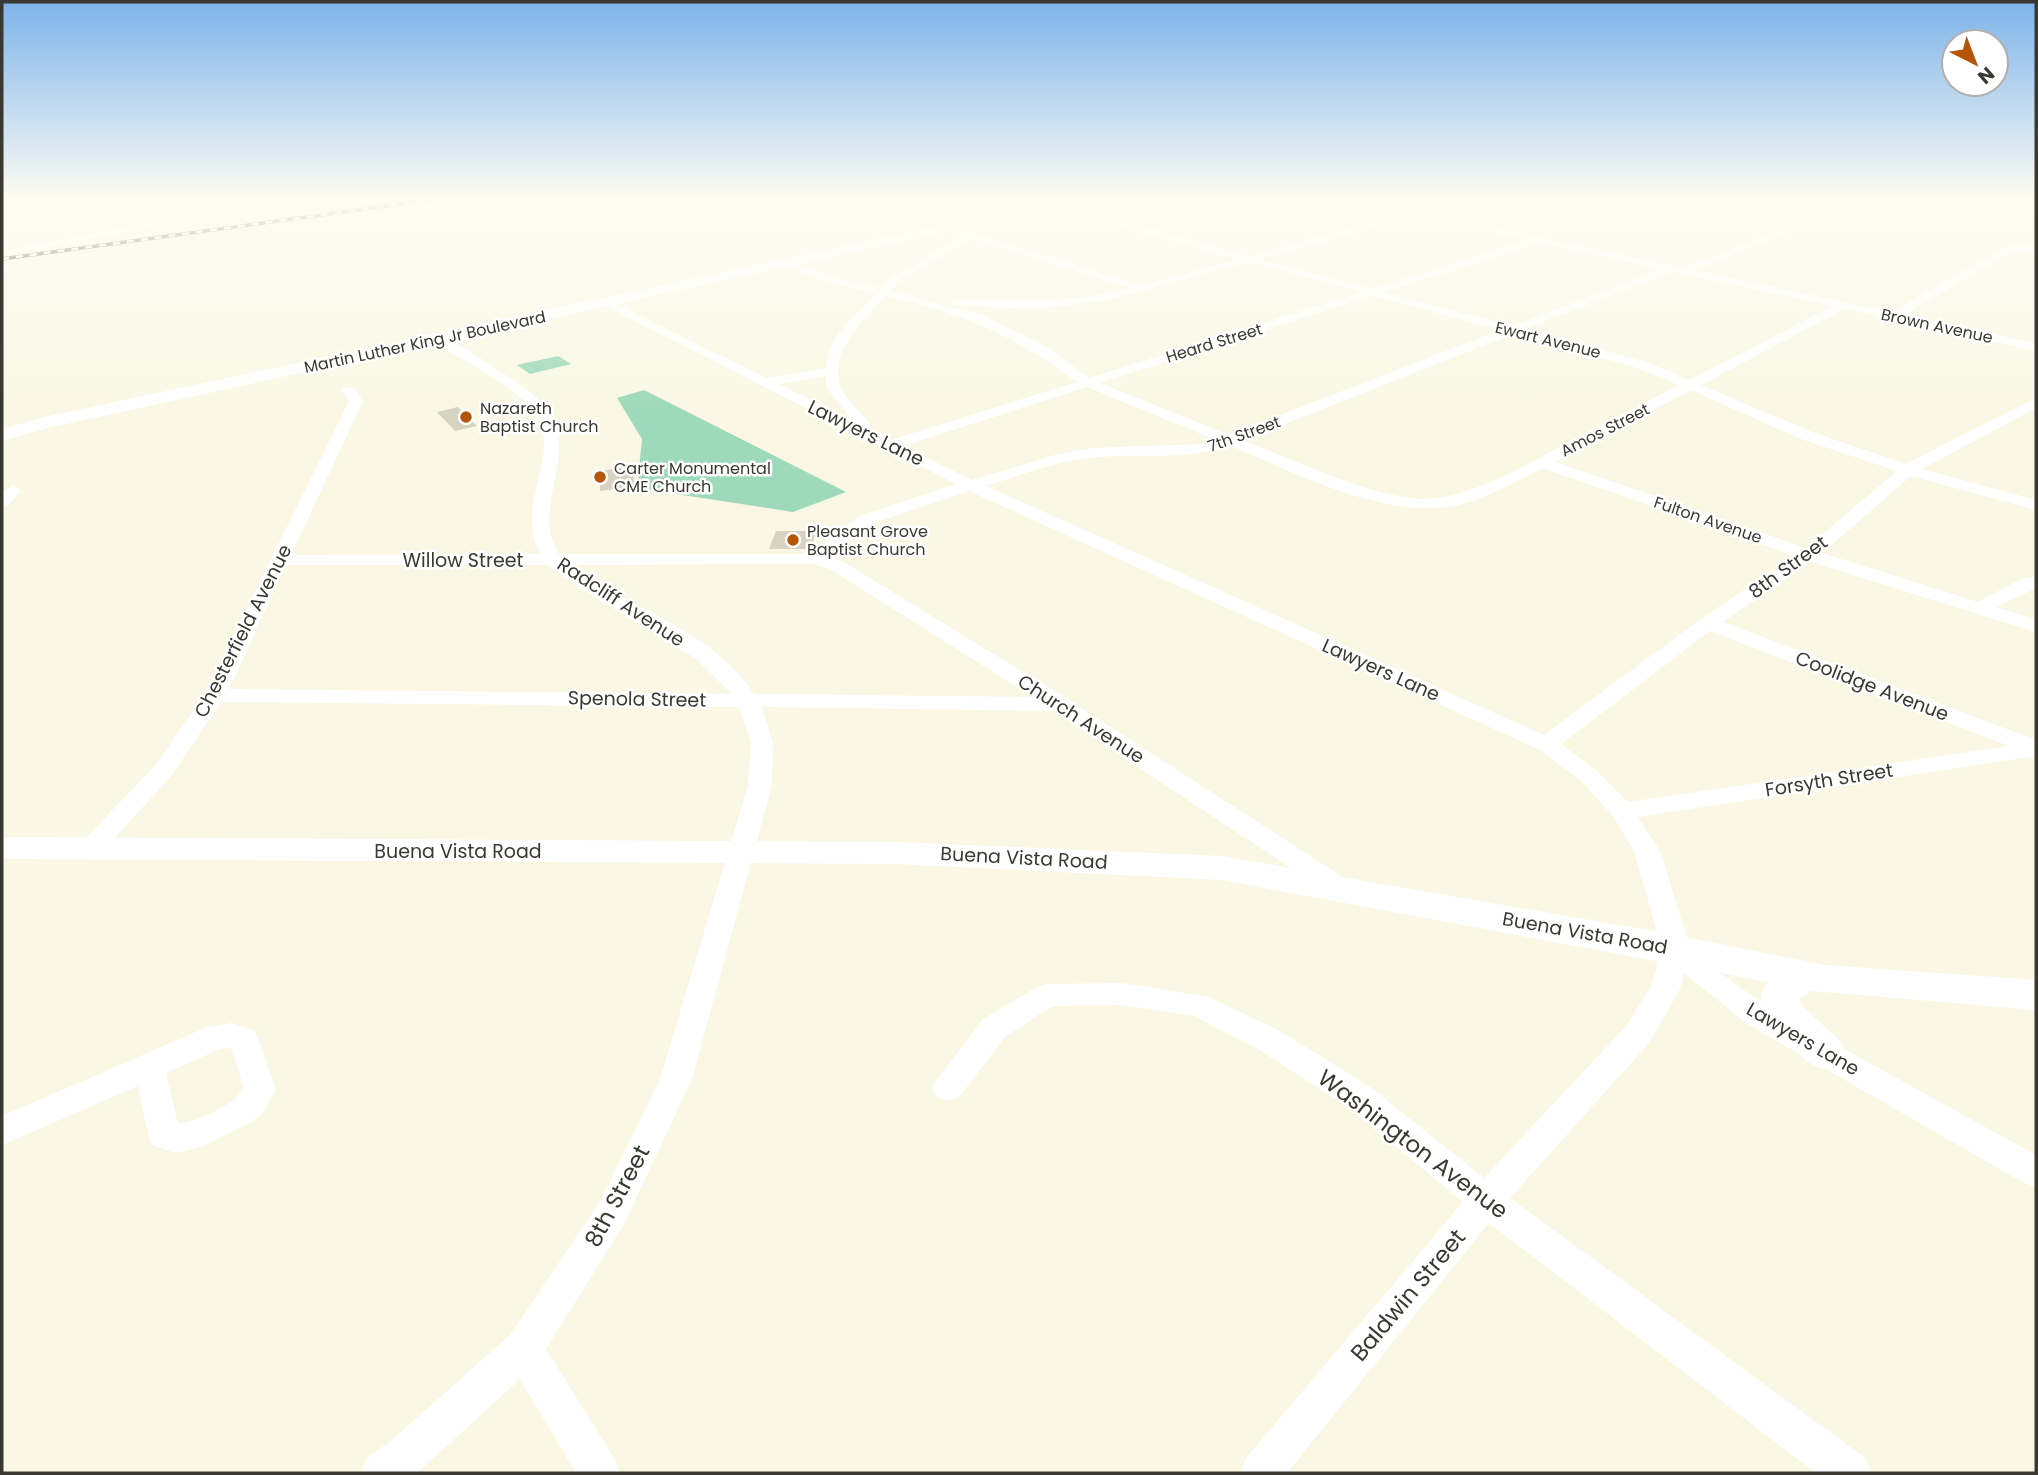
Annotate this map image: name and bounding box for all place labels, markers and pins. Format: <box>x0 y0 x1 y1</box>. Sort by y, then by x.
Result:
place label: Nazareth Baptist Church <box>480 397 598 438</box>
marker: Nazareth Baptist Church <box>458 409 474 425</box>
place label: Carter Monumental CME Church <box>614 457 771 498</box>
marker: Carter Monumental CME Church <box>592 469 608 485</box>
place label: Pleasant Grove Baptist Church <box>807 520 928 561</box>
marker: Pleasant Grove Baptist Church <box>785 532 801 548</box>

